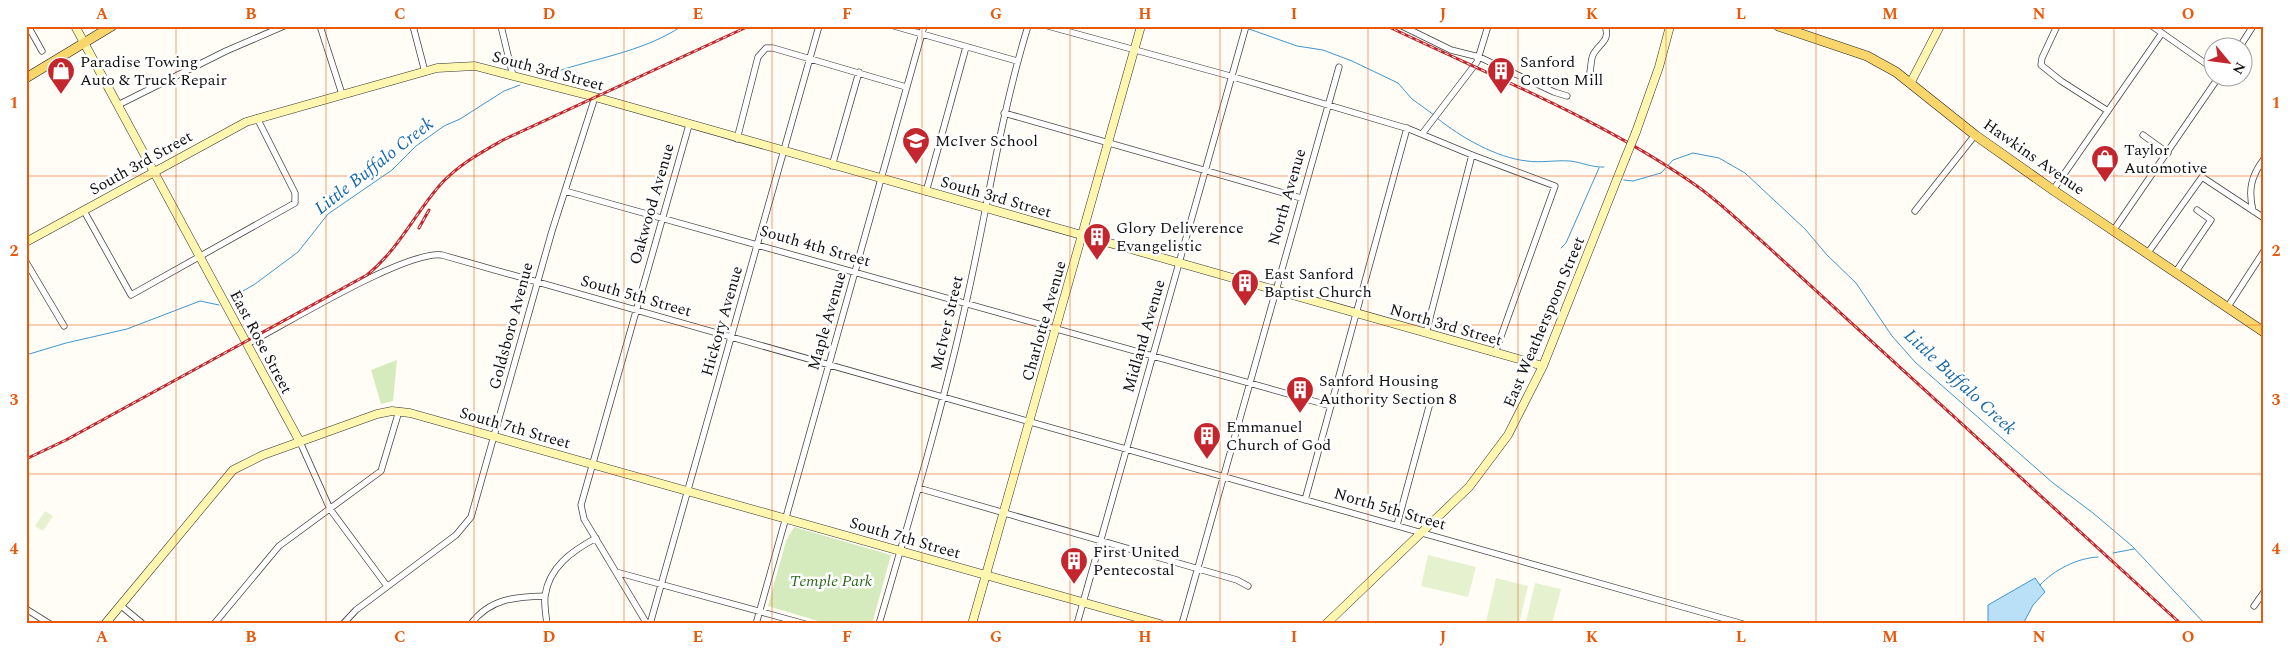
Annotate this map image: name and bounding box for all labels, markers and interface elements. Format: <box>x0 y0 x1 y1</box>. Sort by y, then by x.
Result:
text: A <box>96 2 109 26</box>
text: B <box>245 2 257 26</box>
text: C <box>394 2 406 26</box>
text: D <box>543 2 556 26</box>
text: E <box>693 2 703 26</box>
text: F <box>842 2 852 26</box>
text: G <box>990 2 1002 26</box>
text: H <box>1138 2 1152 26</box>
text: I <box>1291 2 1297 26</box>
text: J <box>1440 2 1447 26</box>
text: K <box>1586 2 1599 26</box>
text: L <box>1736 2 1746 26</box>
text: M <box>1882 2 1898 26</box>
text: N <box>2032 2 2046 26</box>
text: O <box>2182 2 2194 26</box>
north arrow <box>2202 38 2252 88</box>
street label: South 3rd Street <box>489 45 607 98</box>
place label: Paradise Towing Auto & Truck Repair <box>80 50 227 92</box>
place label: Sanford Cotton Mill <box>1520 50 1603 92</box>
shop icon: Paradise Towing Auto & Truck Repair <box>46 56 76 95</box>
building icon: Sanford Cotton Mill <box>1486 56 1516 95</box>
text: N <box>2227 58 2251 78</box>
text: 1 <box>10 91 18 115</box>
text: 1 <box>2272 91 2280 115</box>
water label: Little Buffalo Creek <box>308 110 440 221</box>
street label: Hawkins Avenue <box>1978 113 2090 201</box>
street label: South 3rd Street <box>85 125 197 201</box>
school or university icon: McIver School <box>901 126 931 165</box>
place label: McIver School <box>935 129 1038 153</box>
place label: Taylor Automotive <box>2124 138 2207 180</box>
street label: Oakwood Avenue <box>623 141 681 267</box>
shop icon: Taylor Automotive <box>2090 144 2120 183</box>
street label: North Avenue <box>1262 146 1312 248</box>
street label: South 3rd Street <box>938 170 1055 224</box>
place label: Glory Deliverence Evangelistic <box>1116 216 1244 258</box>
street label: South 4th Street <box>757 219 874 273</box>
building icon: Glory Deliverence Evangelistic <box>1082 222 1112 261</box>
street label: East Weatherspoon Street <box>1497 233 1591 411</box>
text: 2 <box>10 239 19 263</box>
text: 2 <box>2272 239 2281 263</box>
street label: Charlotte Avenue <box>1015 258 1073 384</box>
street label: Goldsboro Avenue <box>482 260 540 392</box>
place label: East Sanford Baptist Church <box>1264 262 1372 304</box>
street label: Hickory Avenue <box>695 263 749 379</box>
building icon: East Sanford Baptist Church <box>1230 268 1260 307</box>
street label: South 5th Street <box>578 269 695 323</box>
street label: Maple Avenue <box>801 269 853 373</box>
street label: McIver Street <box>924 273 970 373</box>
street label: Midland Avenue <box>1116 277 1172 395</box>
street label: East Rose Street <box>224 286 299 398</box>
street label: North 3rd Street <box>1387 297 1505 353</box>
water label: Little Buffalo Creek <box>1898 323 2023 442</box>
place label: Sanford Housing Authority Section 8 <box>1319 369 1457 411</box>
building icon: Sanford Housing Authority Section 8 <box>1285 375 1315 414</box>
text: 3 <box>10 388 19 412</box>
text: 3 <box>2272 388 2281 412</box>
street label: South 7th Street <box>457 401 574 455</box>
place label: Emmanuel Church of God <box>1226 415 1331 457</box>
building icon: Emmanuel Church of God <box>1192 421 1222 460</box>
street label: North 5th Street <box>1331 482 1449 537</box>
street label: South 7th Street <box>847 511 964 565</box>
text: 4 <box>10 537 19 561</box>
text: 4 <box>2272 537 2281 561</box>
place label: First United Pentecostal <box>1093 540 1180 582</box>
building icon: First United Pentecostal <box>1059 546 1089 585</box>
park label: Temple Park <box>790 569 873 593</box>
text: A <box>96 625 109 649</box>
text: B <box>245 625 257 649</box>
text: C <box>394 625 406 649</box>
text: D <box>543 625 556 649</box>
text: E <box>693 625 703 649</box>
text: F <box>842 625 852 649</box>
text: G <box>990 625 1002 649</box>
text: H <box>1138 625 1152 649</box>
text: I <box>1291 625 1297 649</box>
text: J <box>1440 625 1447 649</box>
text: K <box>1586 625 1599 649</box>
text: L <box>1736 625 1746 649</box>
text: M <box>1882 625 1898 649</box>
text: N <box>2032 625 2046 649</box>
text: O <box>2182 625 2194 649</box>

